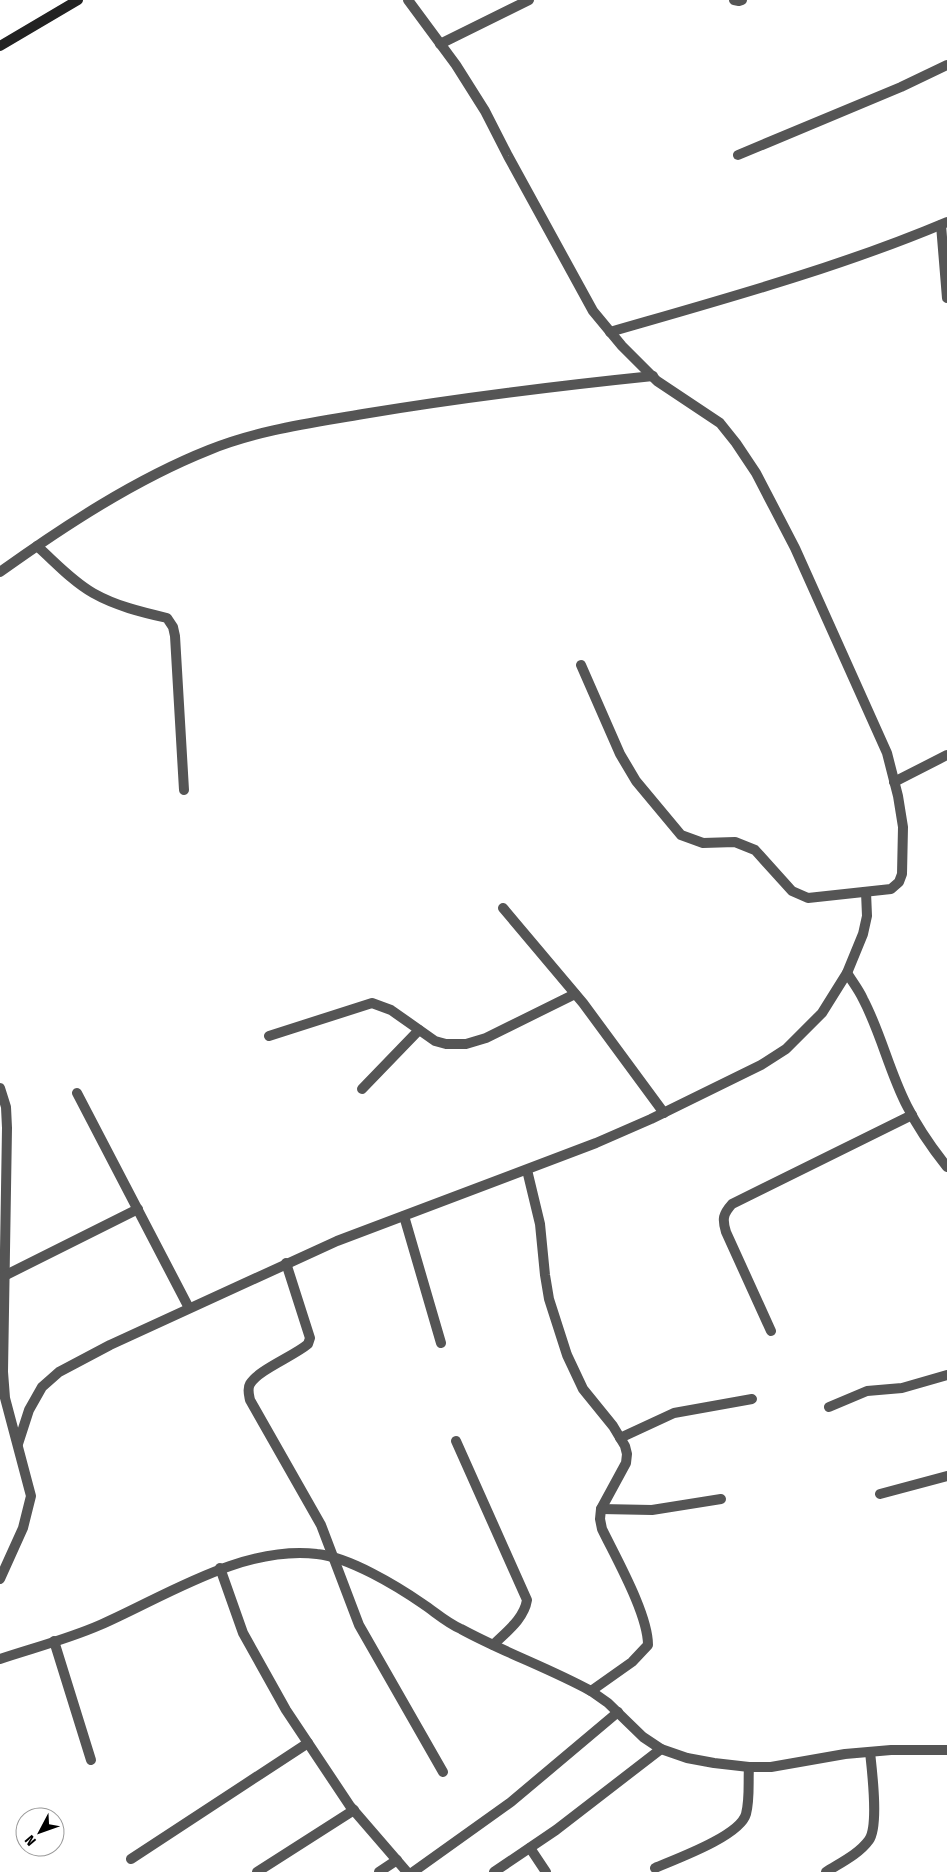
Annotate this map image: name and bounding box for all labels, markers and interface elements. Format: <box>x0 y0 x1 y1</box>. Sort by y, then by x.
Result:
north arrow <box>15 1807 65 1857</box>
text: N <box>21 1831 40 1849</box>

